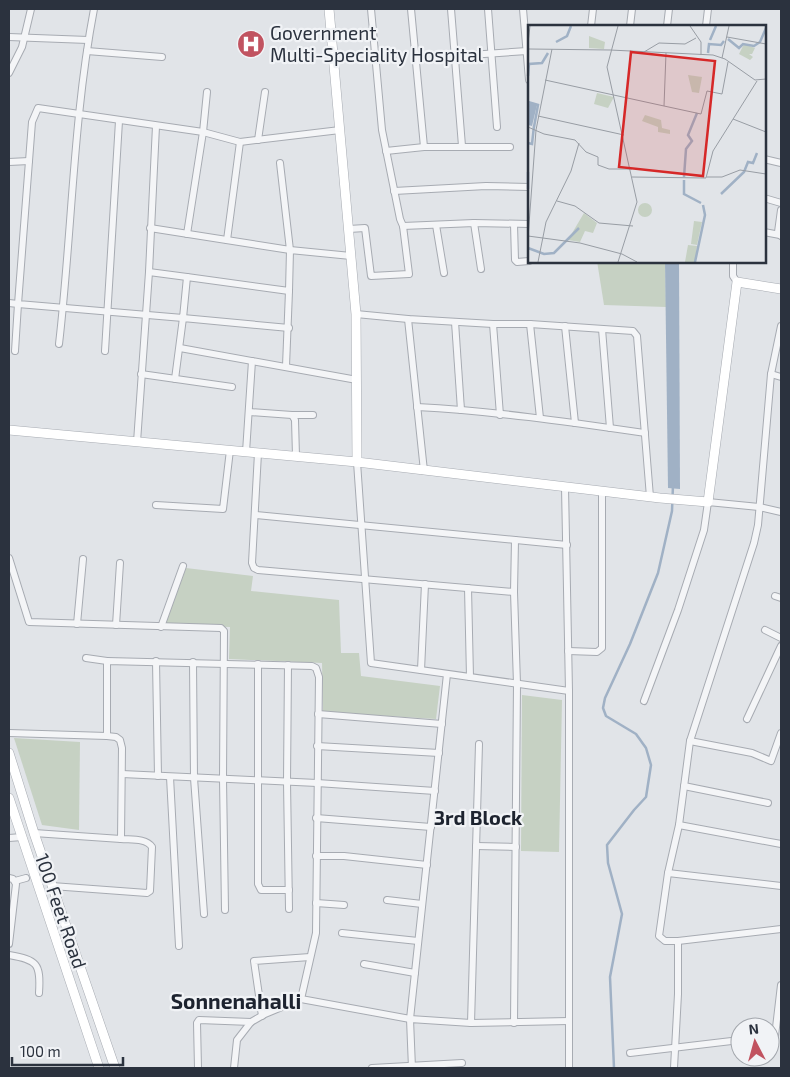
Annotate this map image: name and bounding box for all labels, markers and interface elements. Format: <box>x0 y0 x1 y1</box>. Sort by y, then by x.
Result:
place label: Government Multi-Speciality Hospital <box>270 21 484 66</box>
inset map <box>528 25 765 262</box>
hospital icon: Government Multi-Speciality Hospital <box>236 29 266 59</box>
district label: 3rd Block <box>434 805 523 829</box>
street label: 100 Feet Road <box>31 850 92 971</box>
district label: Sonnenahalli <box>171 988 301 1013</box>
north arrow <box>730 1017 780 1067</box>
text: N <box>748 1020 760 1038</box>
scale bar <box>12 1034 124 1066</box>
text: 100 m <box>20 1042 61 1060</box>

